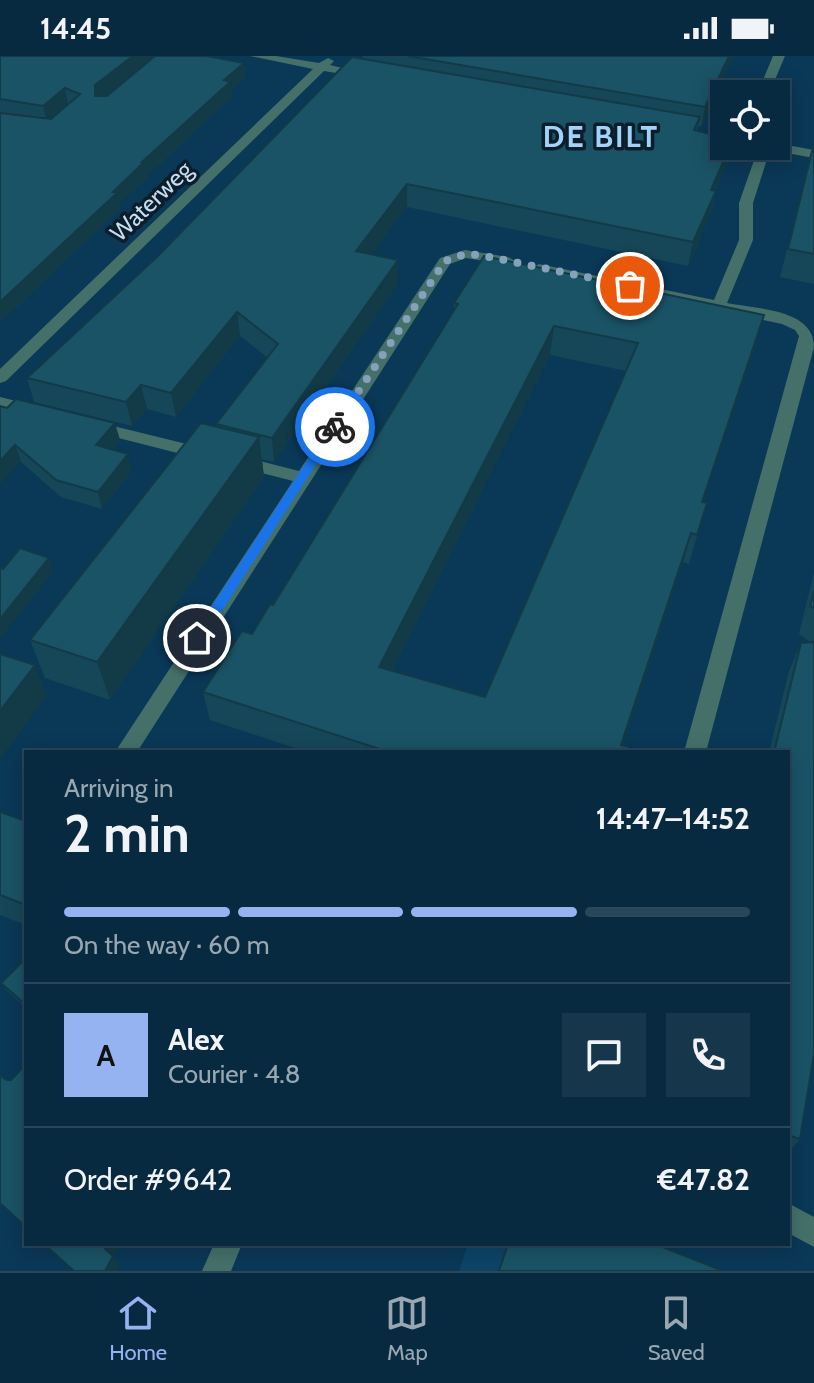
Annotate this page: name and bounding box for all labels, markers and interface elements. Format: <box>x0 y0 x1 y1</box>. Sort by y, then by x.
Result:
text: 14:45 <box>40 10 111 47</box>
map controls <box>710 80 790 160</box>
button: locate <box>710 80 790 160</box>
district label: DE BILT <box>543 118 659 155</box>
street label: Waterweg <box>104 154 199 247</box>
pin <box>596 252 664 320</box>
icon: bag <box>608 264 652 308</box>
courier <box>295 387 375 467</box>
icon: bike <box>313 405 357 449</box>
pin <box>163 604 231 672</box>
icon: home <box>175 616 219 660</box>
text: Arriving in <box>64 772 174 804</box>
text: 14:47–14:52 <box>596 800 750 837</box>
text: 2 min <box>64 802 190 865</box>
text: On the way · 60 m <box>64 929 270 961</box>
button: chat <box>562 1013 646 1097</box>
button: phone <box>666 1013 750 1097</box>
text: Alex <box>168 1021 224 1058</box>
text: A <box>97 1037 115 1074</box>
text: Courier · 4.8 <box>168 1058 301 1090</box>
text: Order #9642 <box>64 1161 232 1198</box>
text: €47.82 <box>657 1161 750 1198</box>
tab: Home <box>109 1291 167 1366</box>
tab: Map <box>385 1291 429 1366</box>
tab: Saved <box>648 1291 705 1366</box>

